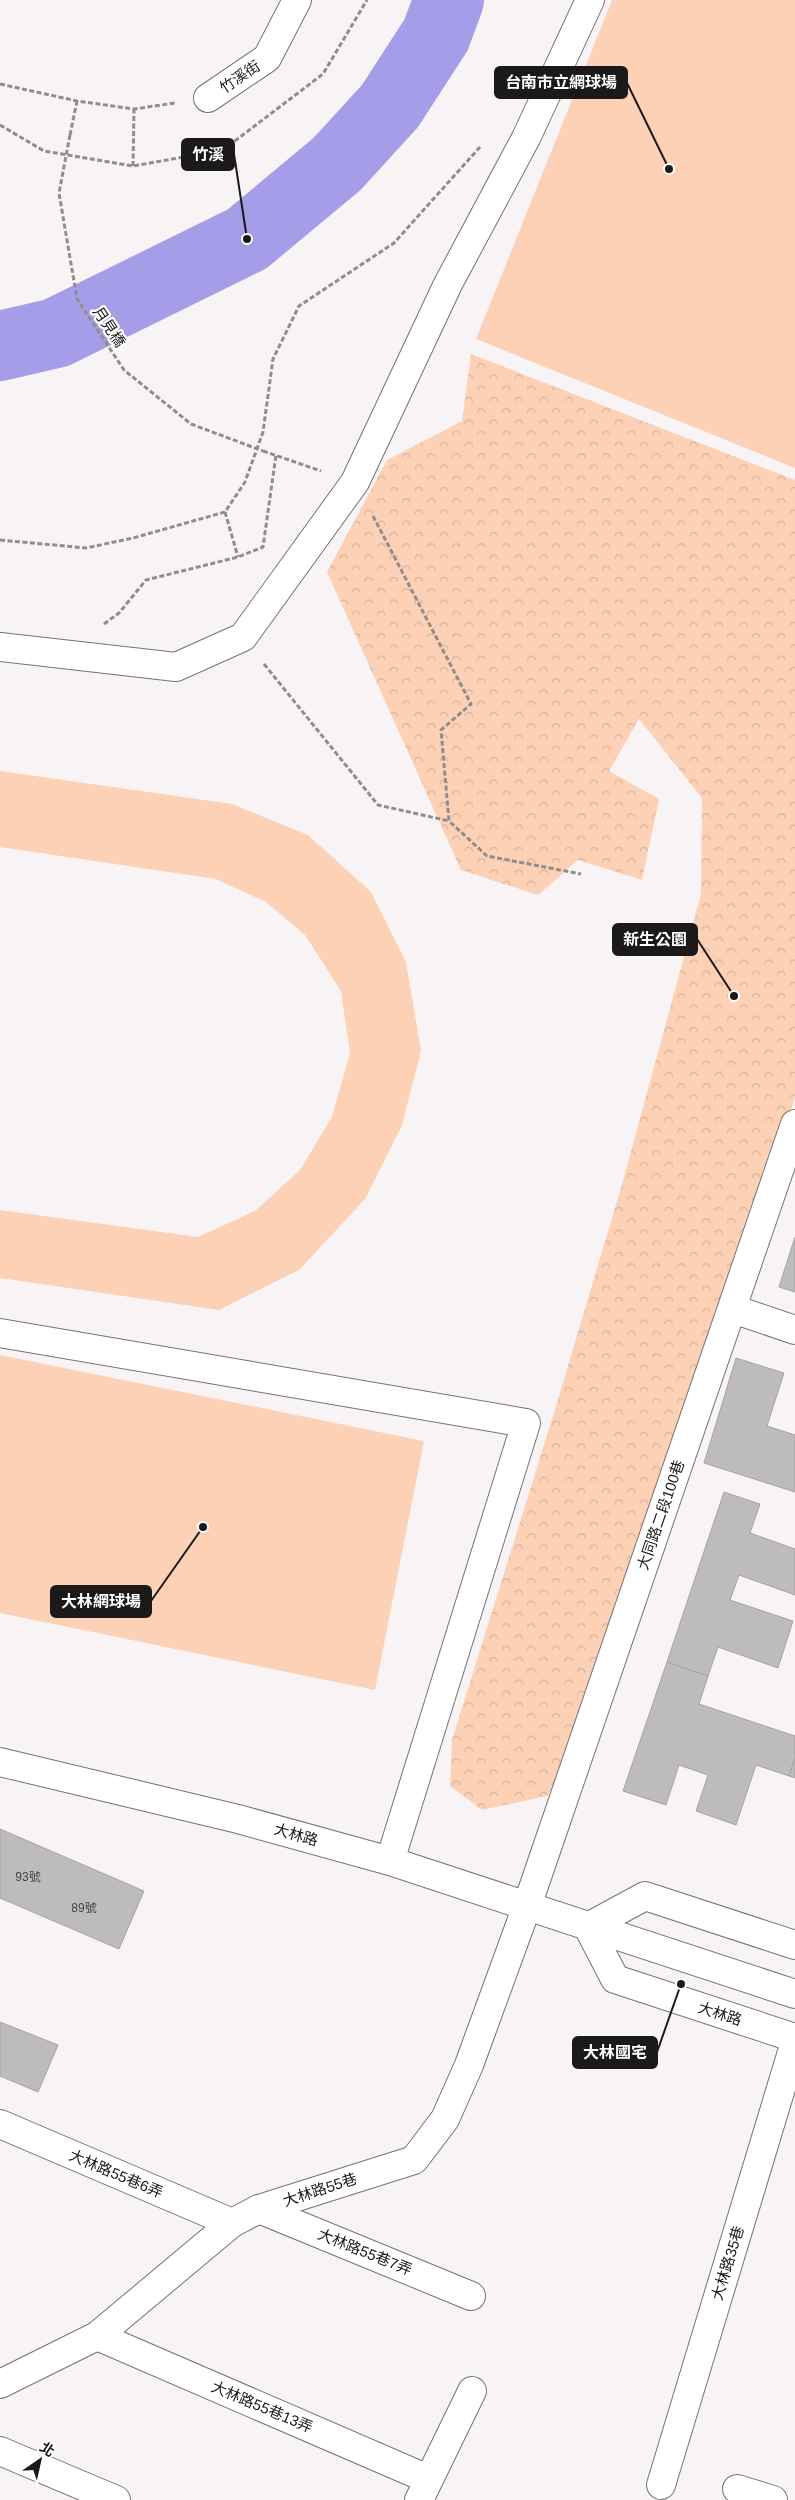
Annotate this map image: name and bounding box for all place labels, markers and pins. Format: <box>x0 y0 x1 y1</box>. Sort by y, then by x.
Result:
callout: 台南市立網球場 <box>495 67 627 98</box>
callout: 竹溪 <box>182 139 234 170</box>
callout: 新生公園 <box>613 924 697 955</box>
callout: 大林網球場 <box>51 1586 151 1617</box>
callout: 大林國宅 <box>573 2037 657 2068</box>

